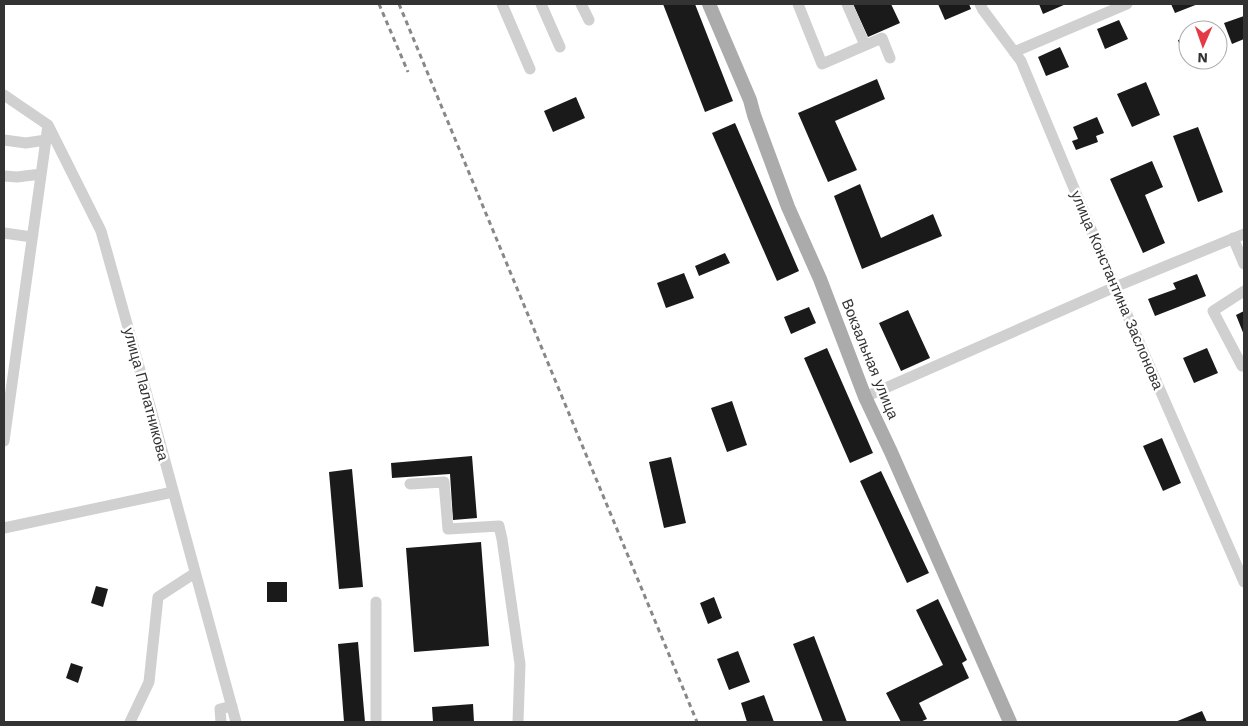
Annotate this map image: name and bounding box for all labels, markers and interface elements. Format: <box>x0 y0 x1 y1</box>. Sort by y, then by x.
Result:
north arrow <box>1178 20 1228 70</box>
text: N <box>1197 50 1208 66</box>
street label: улица Константина Заслонова <box>1067 188 1167 393</box>
street label: Вокзальная улица <box>838 296 903 422</box>
street label: улица Палатникова <box>120 326 173 463</box>

